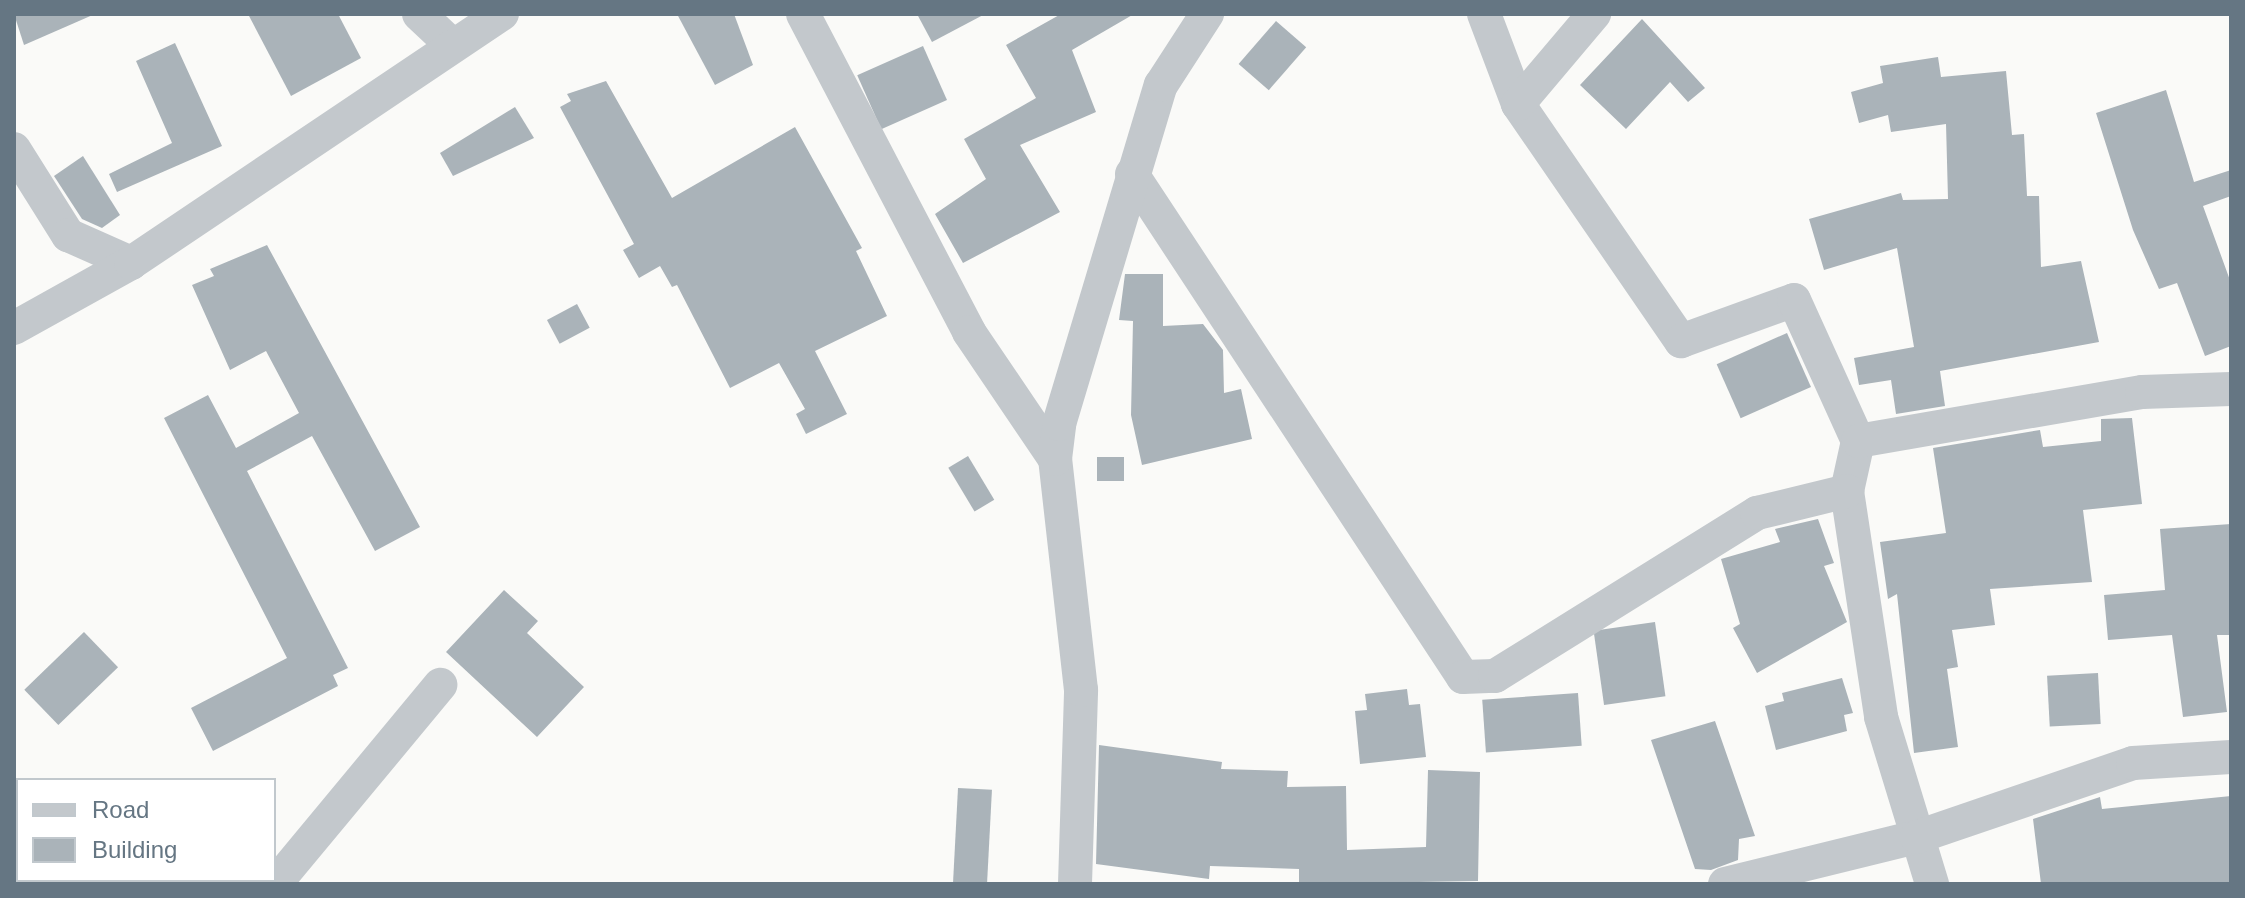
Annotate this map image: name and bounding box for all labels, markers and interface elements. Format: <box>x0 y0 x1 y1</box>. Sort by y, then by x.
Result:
legend <box>16 778 276 882</box>
text: Road <box>92 796 149 823</box>
text: Building <box>92 836 177 863</box>

